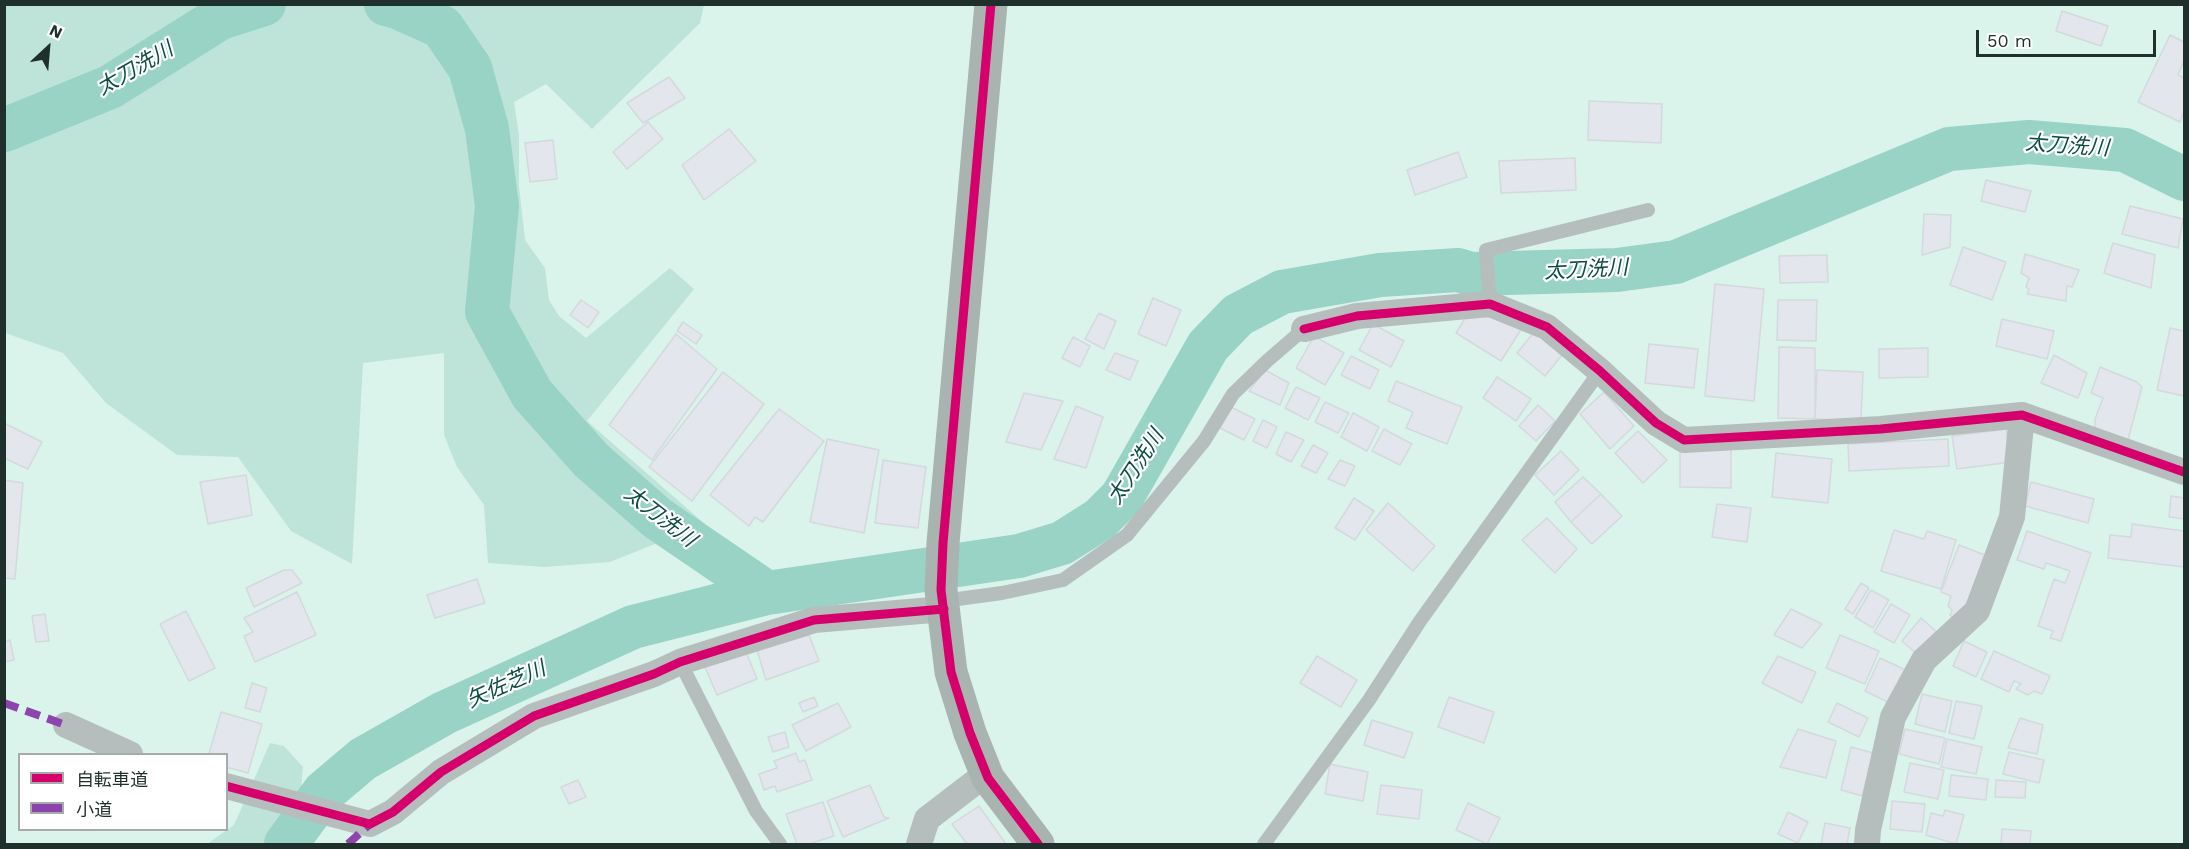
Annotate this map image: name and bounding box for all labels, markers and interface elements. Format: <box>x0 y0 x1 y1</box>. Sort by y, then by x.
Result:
north arrow <box>18 18 78 78</box>
scale bar <box>1979 18 2159 56</box>
text: N <box>47 20 66 43</box>
text: 50 m <box>1987 30 2032 51</box>
water label: 太刀洗川 <box>92 37 178 101</box>
water label: 太刀洗川 <box>2024 131 2110 161</box>
water label: 太刀洗川 <box>1543 255 1629 285</box>
water label: 太刀洗川 <box>1103 425 1169 509</box>
water label: 太刀洗川 <box>619 481 701 553</box>
water label: 矢佐芝川 <box>463 656 549 714</box>
legend <box>18 753 228 831</box>
text: 自転車道 <box>76 769 148 790</box>
text: 小道 <box>76 799 112 820</box>

